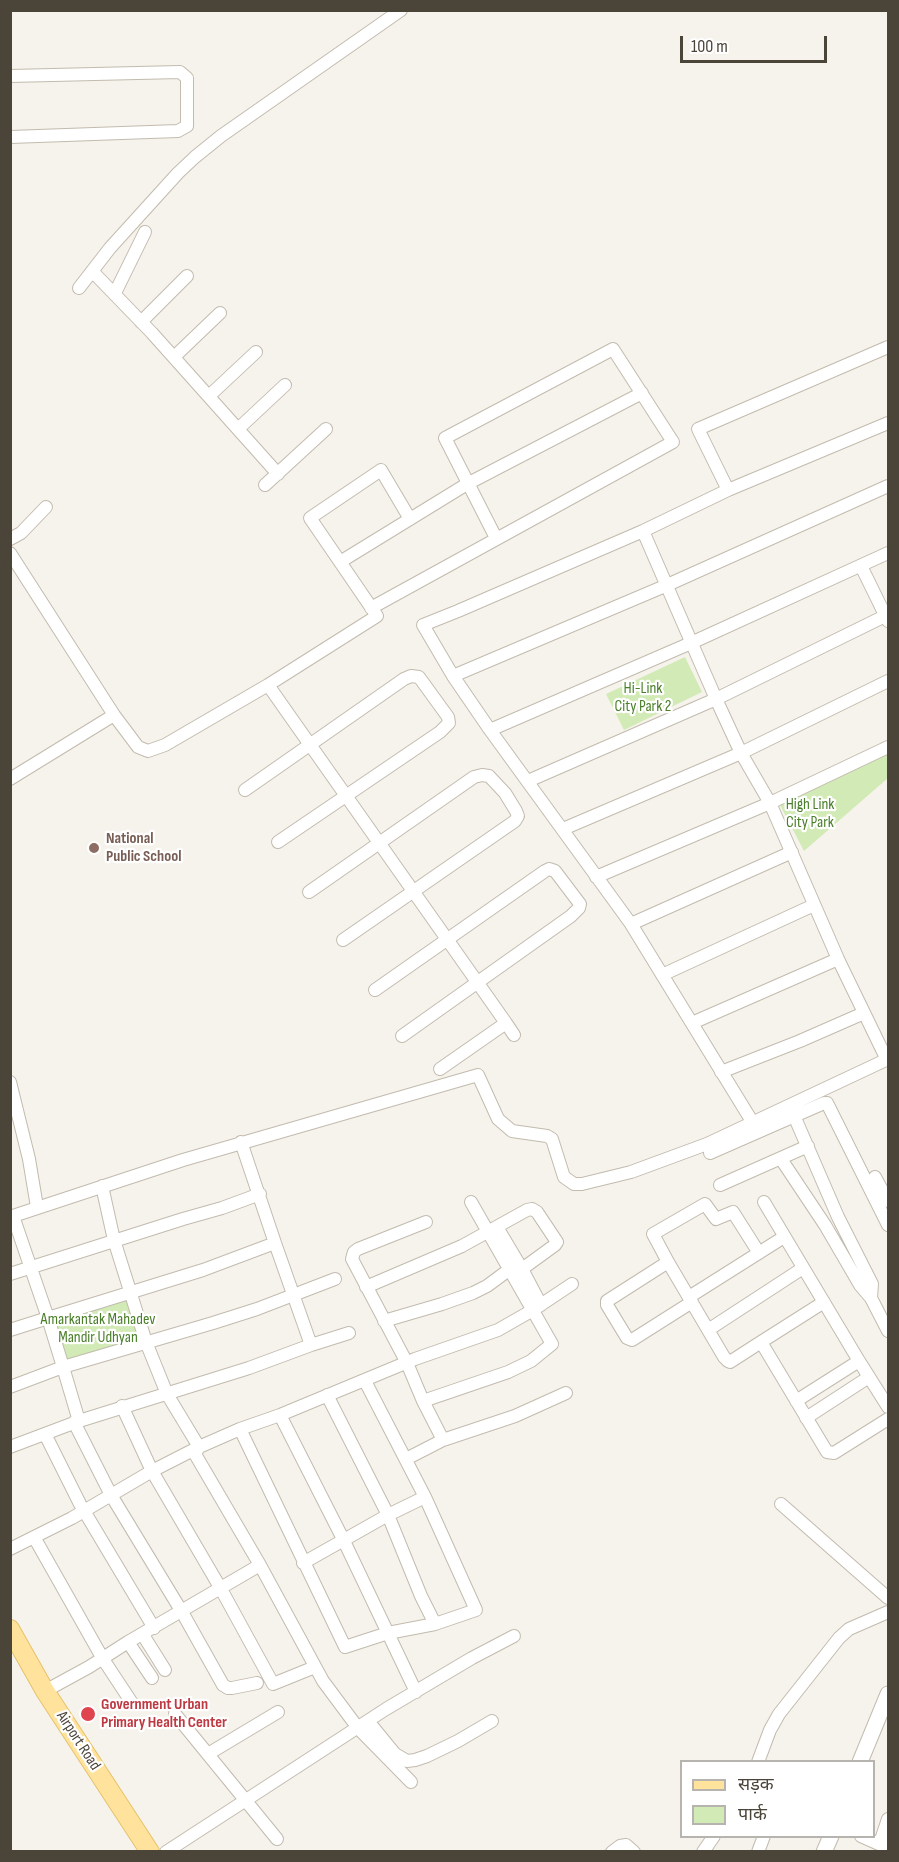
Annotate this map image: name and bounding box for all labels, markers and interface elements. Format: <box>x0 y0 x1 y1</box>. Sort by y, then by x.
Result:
scale bar <box>683 24 830 62</box>
text: 100 m <box>691 36 728 57</box>
park label: Hi-Link City Park 2 <box>615 679 671 717</box>
park label: High Link City Park <box>786 795 834 833</box>
place label: National Public School <box>106 829 181 867</box>
marker: National Public School <box>87 841 101 855</box>
park label: Amarkantak Mahadev Mandir Udhyan <box>41 1310 155 1348</box>
place label: Government Urban Primary Health Center <box>101 1695 227 1733</box>
marker: Government Urban Primary Health Center <box>79 1705 97 1723</box>
street label: Airport Road <box>52 1708 104 1774</box>
legend <box>680 1760 875 1838</box>
text: सड़क <box>738 1774 774 1795</box>
text: पार्क <box>738 1804 767 1825</box>

